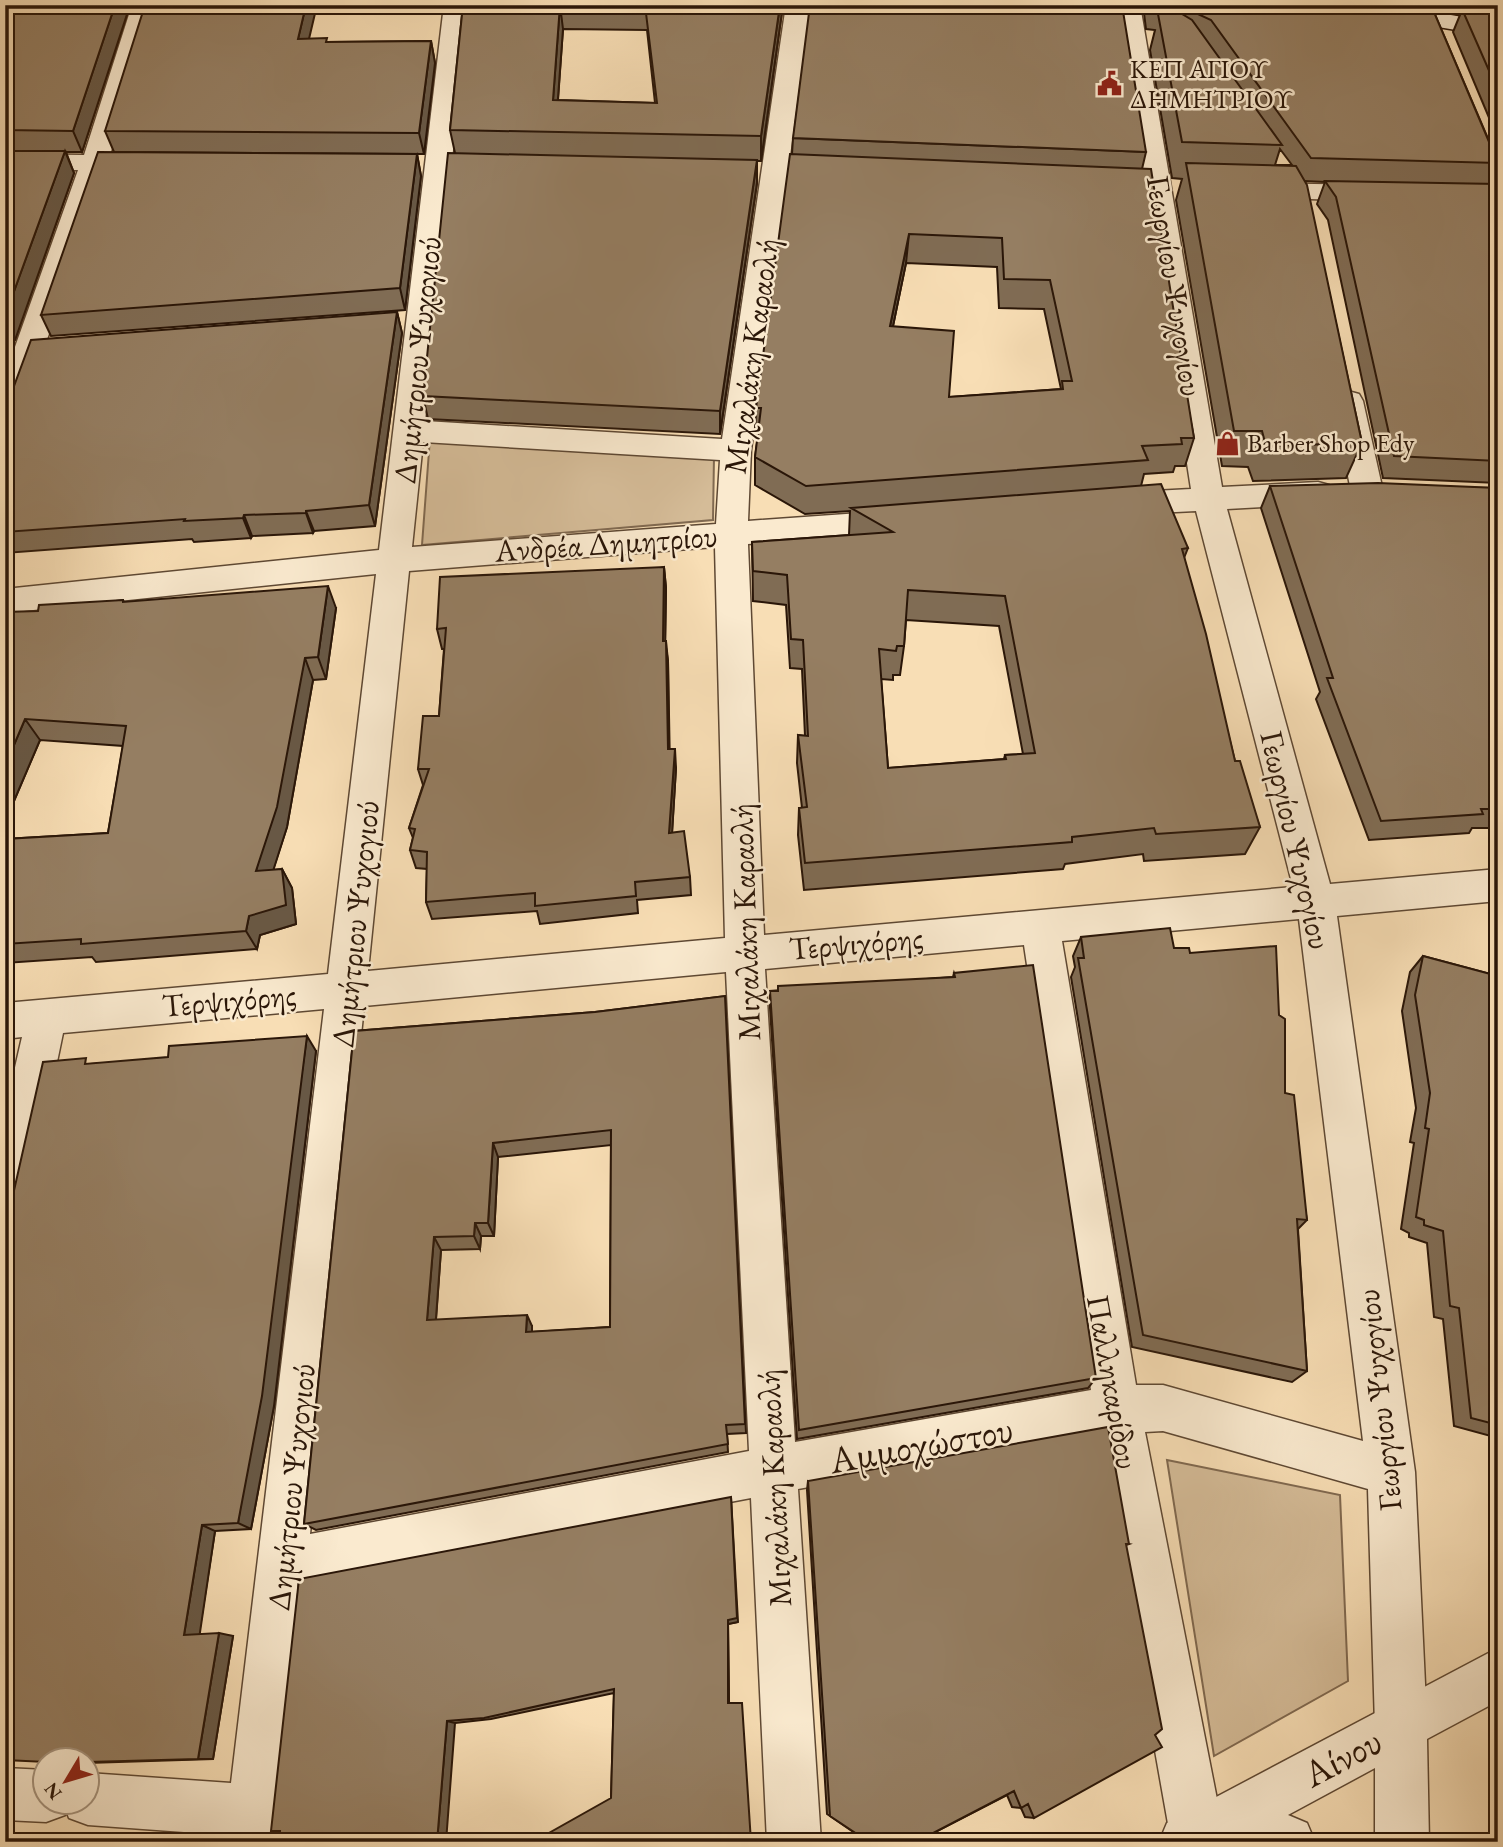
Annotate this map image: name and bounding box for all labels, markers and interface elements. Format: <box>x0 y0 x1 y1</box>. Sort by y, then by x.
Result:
place label: ΚΕΠ ΑΓΙΟΥ ΔΗΜΗΤΡΙΟΥ <box>1130 52 1293 116</box>
public building icon: ΚΕΠ ΑΓΙΟΥ ΔΗΜΗΤΡΙΟΥ <box>1096 70 1124 98</box>
street label: Γεωργίου Ψυχογίου <box>1137 173 1213 399</box>
street label: Δημήτριου Ψυχογιού <box>383 234 451 486</box>
street label: Μιχαλάκη Καραολή <box>714 236 788 476</box>
place label: Barber Shop Edy <box>1247 426 1415 460</box>
shop icon: Barber Shop Edy <box>1213 429 1241 457</box>
street label: Ανδρέα Δημητρίου <box>492 514 719 572</box>
street label: Γεωργίου Ψυχογίου <box>1250 727 1342 953</box>
street label: Δημήτριου Ψυχογιού <box>321 798 389 1050</box>
street label: Μιχαλάκη Καραολή <box>720 803 770 1041</box>
street label: Τερψιχόρης <box>787 916 925 970</box>
street label: Τερψιχόρης <box>160 973 298 1027</box>
street label: Γεωργίου Ψυχογίου <box>1346 1287 1412 1513</box>
street label: Παλληκαρίδου <box>1077 1291 1149 1473</box>
street label: Δημήτριου Ψυχογιού <box>257 1361 325 1613</box>
street label: Μιχαλάκη Καραολή <box>747 1368 801 1608</box>
street label: Αμμοχώστου <box>824 1404 1017 1484</box>
street label: Αίνου <box>1293 1716 1390 1798</box>
north arrow <box>32 1745 102 1815</box>
text: N <box>38 1777 68 1805</box>

